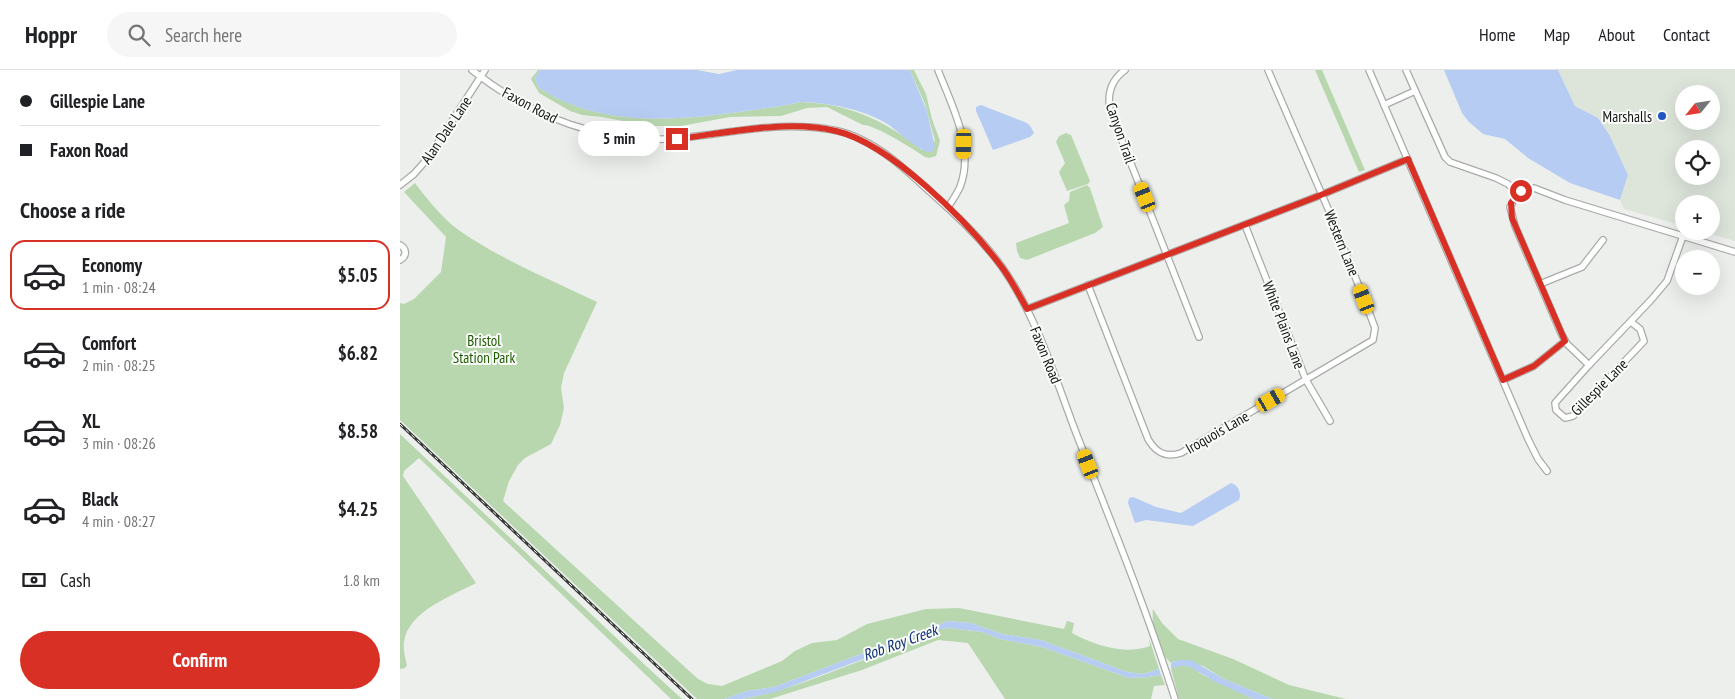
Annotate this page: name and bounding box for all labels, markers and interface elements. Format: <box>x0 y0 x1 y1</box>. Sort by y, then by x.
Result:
search box <box>107 12 457 57</box>
text: Hoppr <box>25 19 77 50</box>
icon: search <box>125 21 153 49</box>
text: Search here <box>165 23 242 47</box>
text: Home <box>1479 23 1516 46</box>
text: Map <box>1544 23 1570 46</box>
text: About <box>1598 23 1635 46</box>
text: Contact <box>1663 23 1710 46</box>
street label: Faxon Road <box>499 83 561 127</box>
north arrow <box>1675 85 1720 130</box>
map controls <box>1675 85 1720 295</box>
text: Gillespie Lane <box>50 89 145 113</box>
street label: Alan Dale Lane <box>416 92 476 168</box>
street label: Canyon Trail <box>1102 100 1140 166</box>
place label: Marshalls <box>1603 107 1652 126</box>
marker: Marshalls <box>1656 110 1668 122</box>
callout: 5 min <box>577 122 660 156</box>
text: 5 min <box>603 128 635 148</box>
route end <box>666 128 688 150</box>
car <box>956 129 971 159</box>
text: Faxon Road <box>50 138 128 162</box>
button: locate <box>1675 140 1720 185</box>
car <box>1132 180 1157 214</box>
route start <box>1510 180 1532 202</box>
button: + <box>1675 195 1720 240</box>
text: Choose a ride <box>20 196 125 224</box>
street label: Western Lane <box>1320 207 1364 279</box>
button: − <box>1675 250 1720 295</box>
icon: car <box>22 253 67 298</box>
text: Economy <box>82 253 142 277</box>
text: $5.05 <box>338 263 378 287</box>
text: 1 min · 08:24 <box>82 277 156 297</box>
street label: White Plains Lane <box>1259 278 1309 372</box>
car <box>1351 282 1376 316</box>
street label: Faxon Road <box>1026 324 1066 386</box>
icon: car <box>22 331 67 376</box>
text: Comfort <box>82 331 136 355</box>
park label: Bristol Station Park <box>453 331 515 367</box>
text: $6.82 <box>338 341 378 365</box>
text: 2 min · 08:25 <box>82 355 156 375</box>
street label: Gillespie Lane <box>1567 355 1631 419</box>
car <box>1254 386 1287 414</box>
street label: Iroquois Lane <box>1182 406 1252 458</box>
icon: car <box>22 409 67 454</box>
text: XL <box>82 409 100 433</box>
text: $8.58 <box>338 419 378 443</box>
text: 3 min · 08:26 <box>82 433 156 453</box>
car <box>1075 447 1100 481</box>
icon: car <box>22 487 67 532</box>
text: Black <box>82 487 118 511</box>
text: $4.25 <box>338 497 378 521</box>
text: 4 min · 08:27 <box>82 511 156 531</box>
icon: cash <box>20 566 48 594</box>
text: Cash <box>60 568 91 592</box>
text: 1.8 km <box>343 570 380 590</box>
water label: Rob Roy Creek <box>860 619 942 665</box>
button: Confirm <box>20 631 380 689</box>

